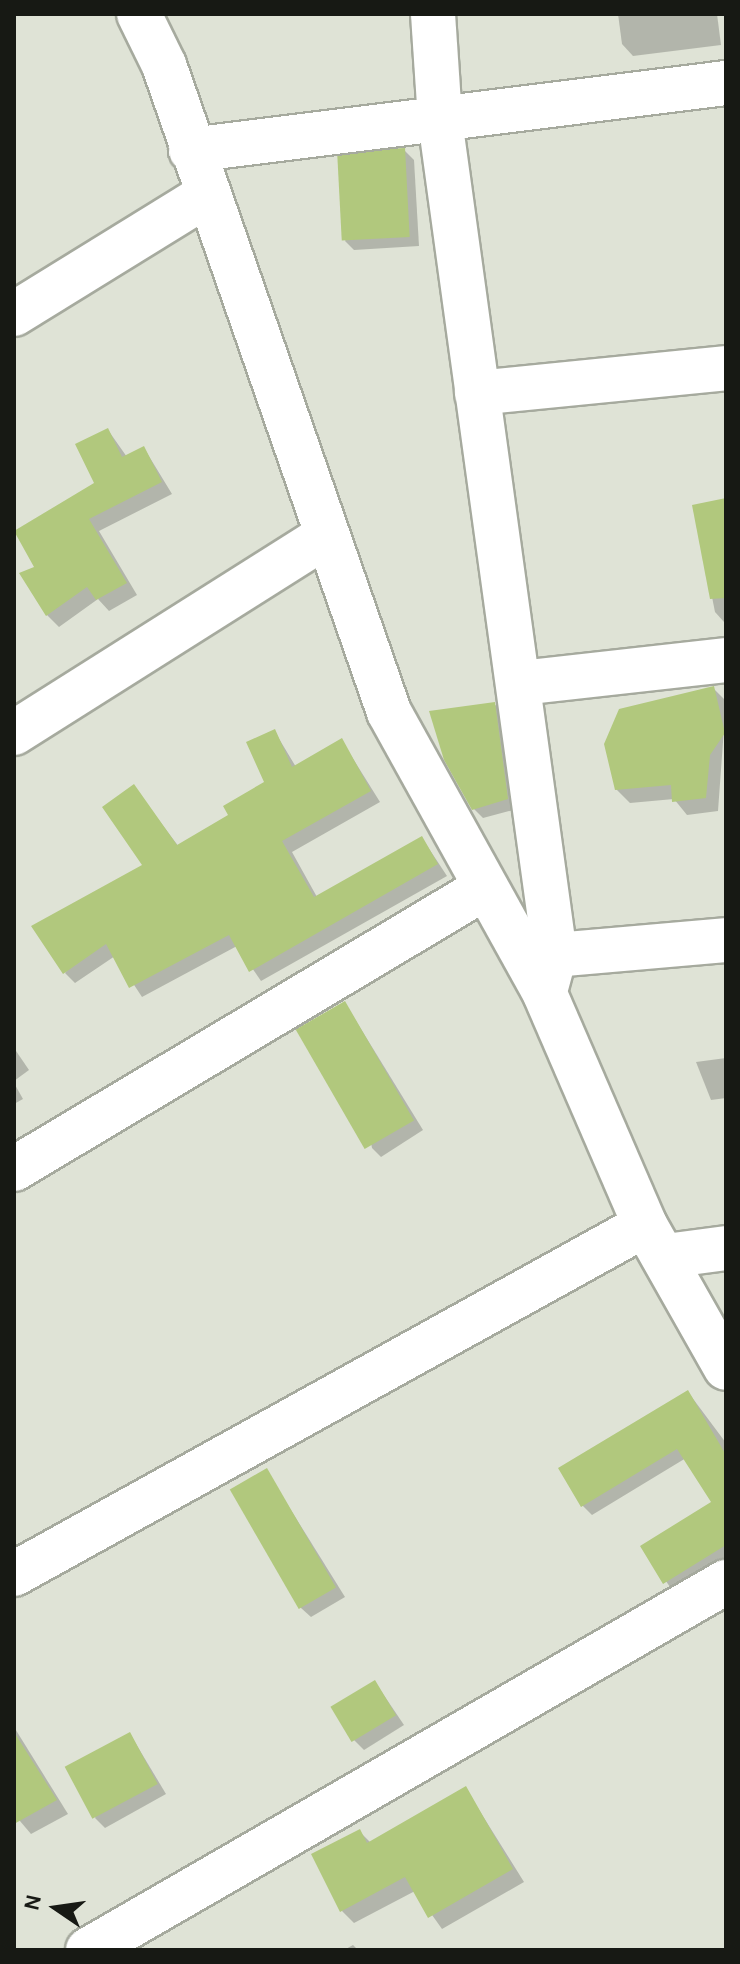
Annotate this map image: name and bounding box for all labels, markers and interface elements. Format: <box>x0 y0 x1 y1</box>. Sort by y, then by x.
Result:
north arrow <box>16 1868 96 1948</box>
text: N <box>18 1892 47 1913</box>

